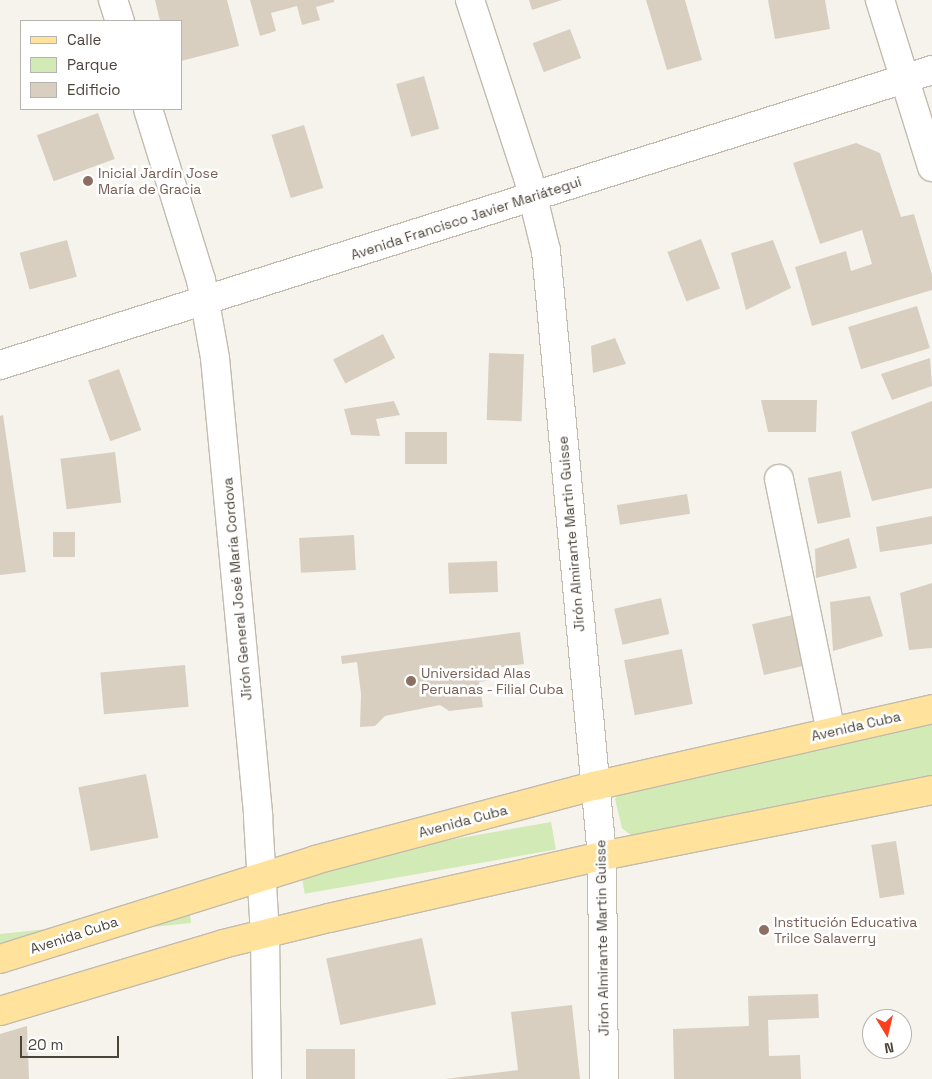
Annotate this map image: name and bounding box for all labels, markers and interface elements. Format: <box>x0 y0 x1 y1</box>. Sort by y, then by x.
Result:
legend <box>20 20 182 110</box>
text: Calle <box>67 30 102 49</box>
text: Parque <box>67 55 118 74</box>
text: Edificio <box>67 80 121 99</box>
place label: Inicial Jardín Jose María de Gracia <box>98 165 218 198</box>
street label: Avenida Francisco Javier Mariátegui <box>349 173 583 263</box>
marker: Inicial Jardín Jose María de Gracia <box>82 175 94 187</box>
street label: Jirón Almirante Martin Guisse <box>554 435 588 633</box>
street label: Jirón General José María Cordova <box>219 477 255 701</box>
place label: Universidad Alas Peruanas - Filial Cuba <box>421 665 564 698</box>
marker: Universidad Alas Peruanas - Filial Cuba <box>405 675 417 687</box>
street label: Avenida Cuba <box>810 708 902 744</box>
street label: Avenida Cuba <box>417 801 509 841</box>
street label: Jirón Almirante Martin Guisse <box>592 840 612 1036</box>
street label: Avenida Cuba <box>28 913 120 957</box>
place label: Institución Educativa Trilce Salaverry <box>774 914 917 946</box>
marker: Institución Educativa Trilce Salaverry <box>758 924 770 936</box>
north arrow <box>862 1009 912 1059</box>
scale bar <box>22 1026 121 1058</box>
text: 20 m <box>28 1035 63 1054</box>
text: N <box>883 1038 895 1057</box>

